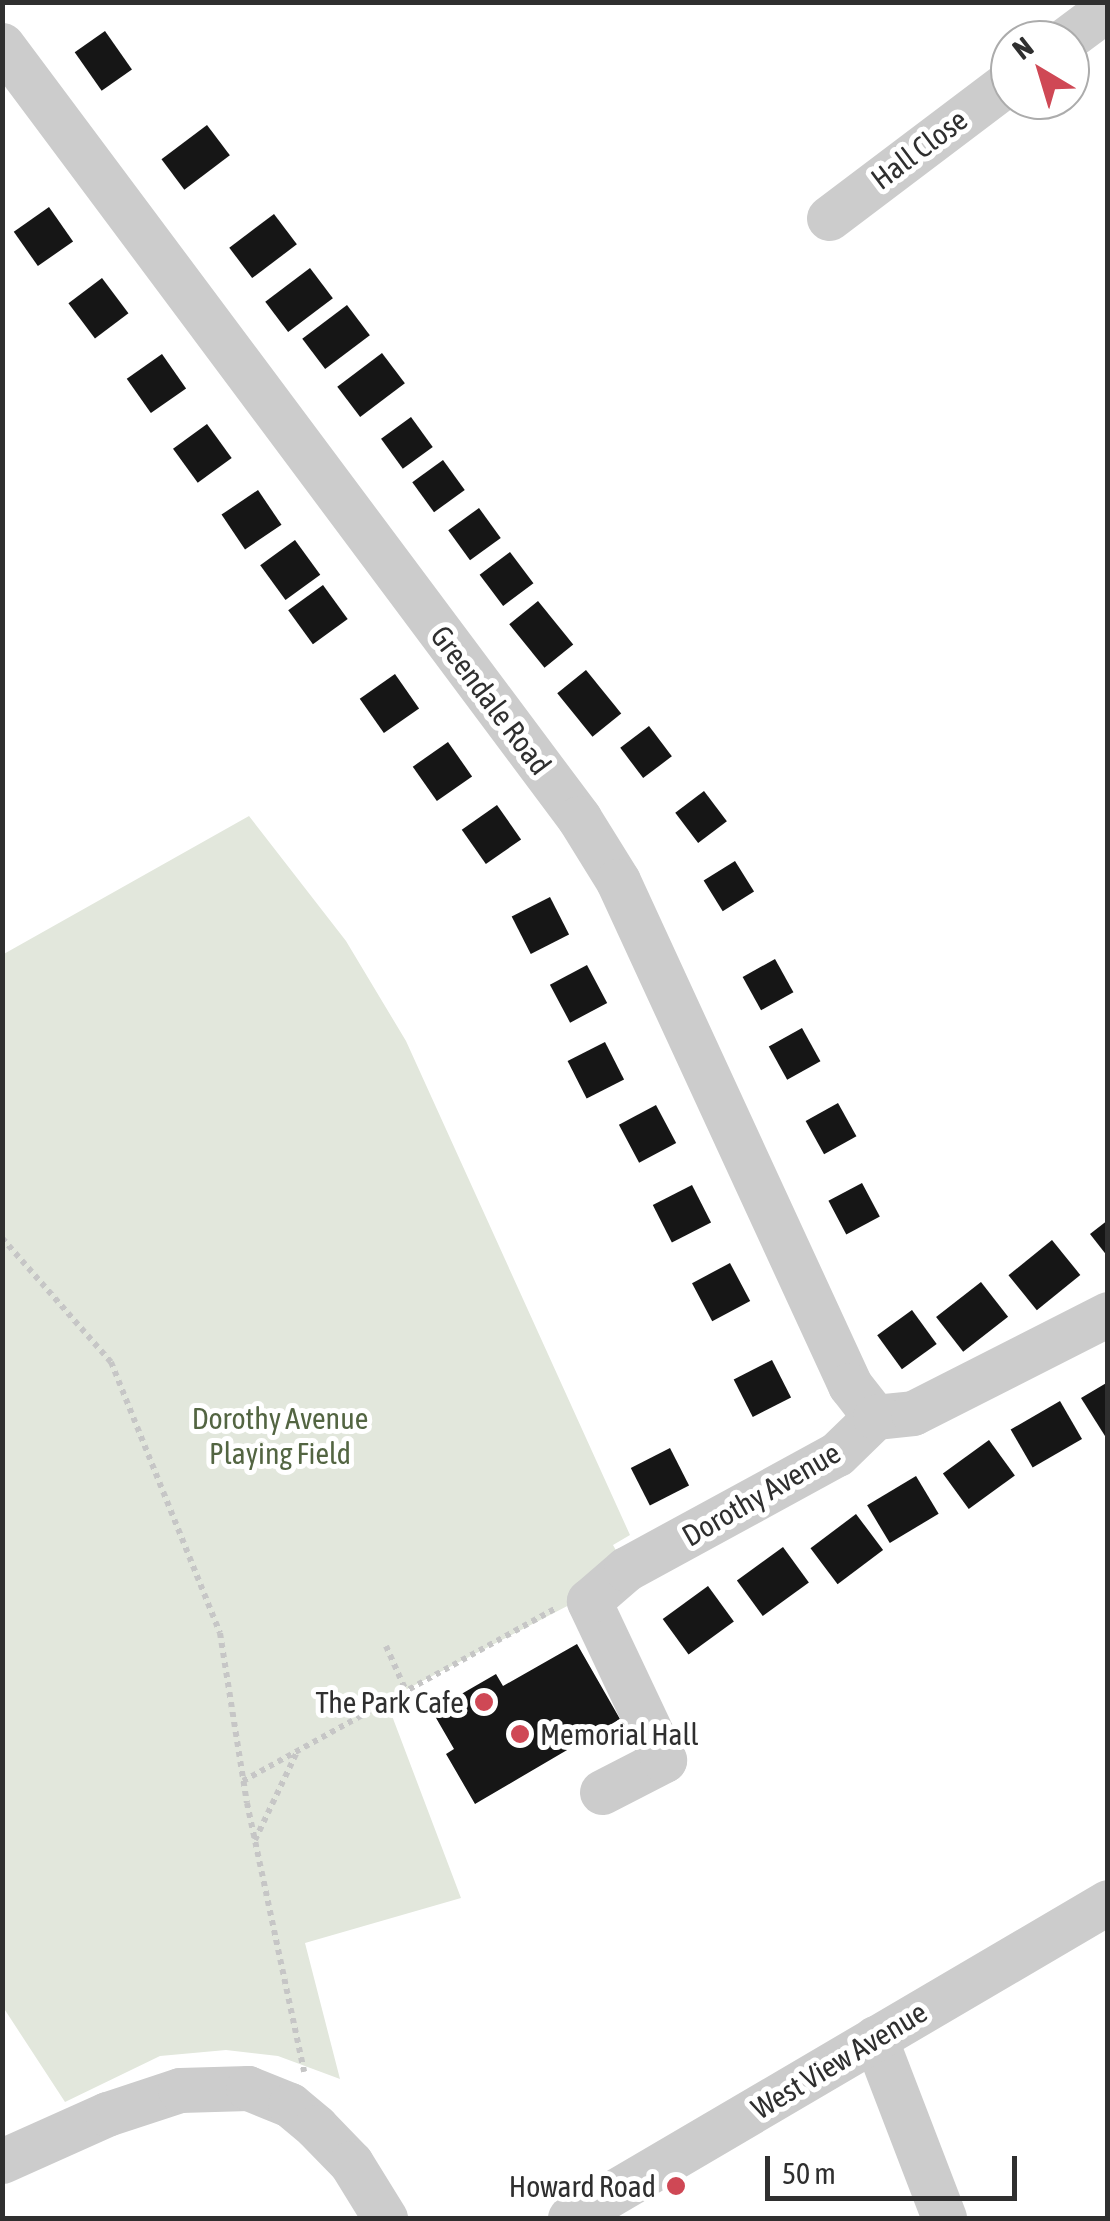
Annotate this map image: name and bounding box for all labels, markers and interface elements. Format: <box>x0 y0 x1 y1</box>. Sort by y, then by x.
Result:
north arrow <box>990 20 1090 120</box>
text: N <box>1006 30 1039 66</box>
street label: Hall Close <box>864 101 974 197</box>
street label: Greendale Road <box>423 618 559 782</box>
park label: Dorothy Avenue Playing Field <box>192 1400 368 1470</box>
street label: Dorothy Avenue <box>676 1434 846 1554</box>
place label: The Park Cafe <box>316 1684 464 1720</box>
marker: The Park Cafe <box>473 1691 495 1713</box>
place label: Memorial Hall <box>540 1716 698 1752</box>
marker: Memorial Hall <box>509 1723 531 1745</box>
street label: West View Avenue <box>745 1994 933 2126</box>
scale bar <box>770 2136 1022 2198</box>
text: 50 m <box>782 2156 836 2190</box>
place label: Howard Road <box>509 2168 656 2204</box>
marker: Howard Road <box>665 2175 687 2197</box>

